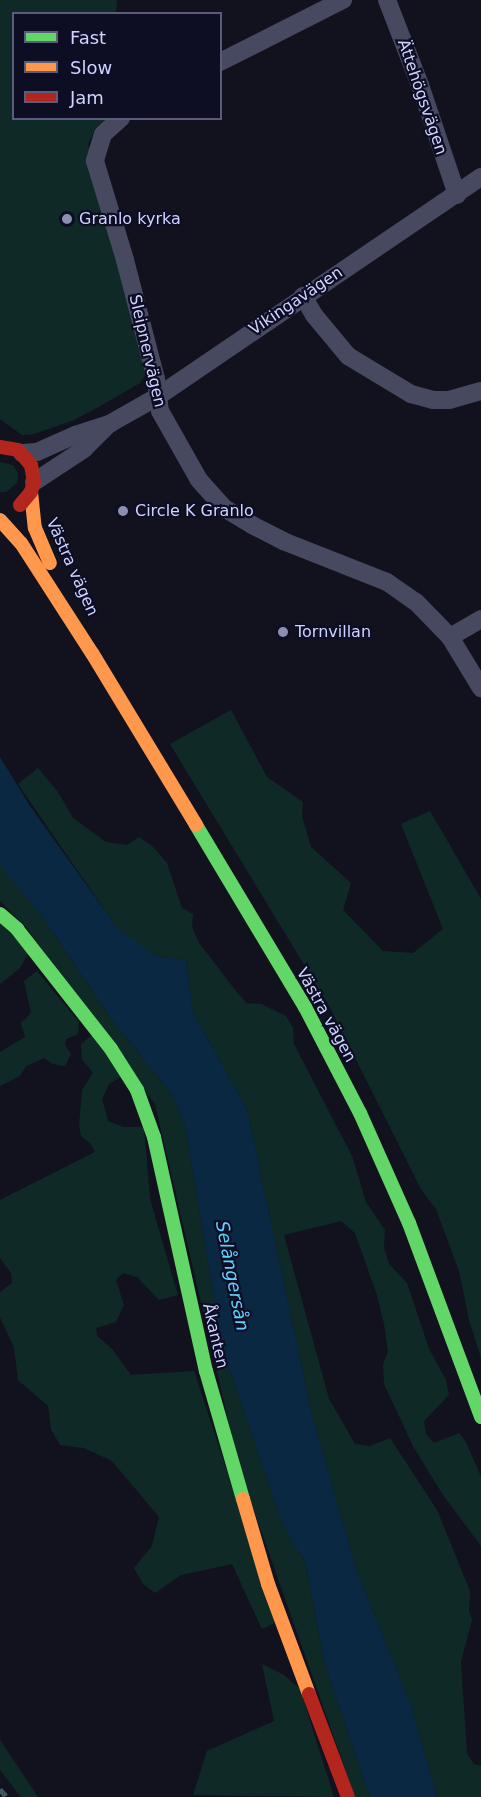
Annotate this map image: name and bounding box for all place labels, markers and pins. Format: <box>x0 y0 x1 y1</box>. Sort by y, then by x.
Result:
place label: Granlo kyrka <box>79 209 181 229</box>
marker: Granlo kyrka <box>60 212 74 226</box>
place label: Circle K Granlo <box>135 501 254 521</box>
marker: Circle K Granlo <box>116 504 130 518</box>
place label: Tornvillan <box>295 622 371 642</box>
marker: Tornvillan <box>276 625 290 639</box>

